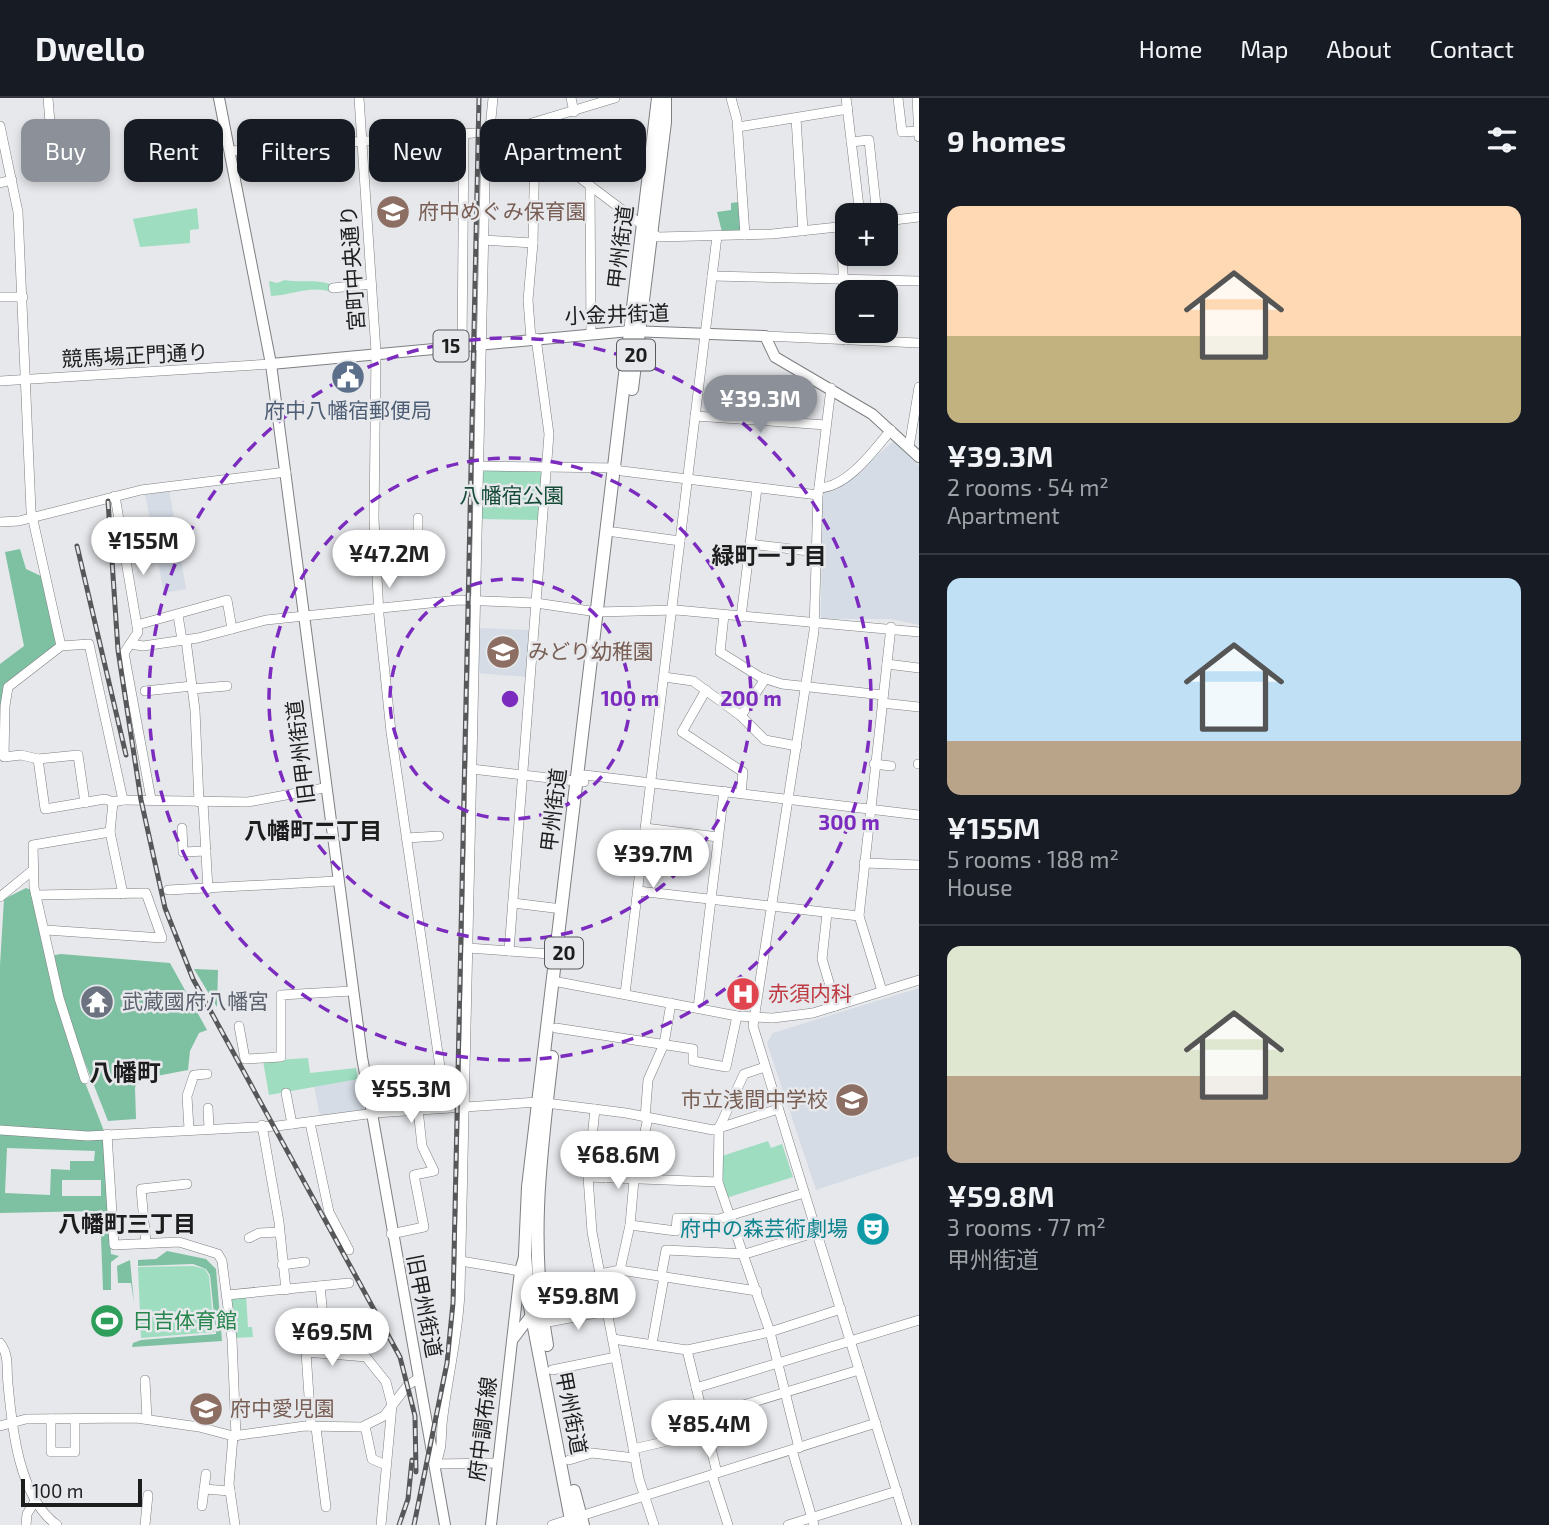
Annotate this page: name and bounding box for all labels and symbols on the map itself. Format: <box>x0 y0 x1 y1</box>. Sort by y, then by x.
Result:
school or university icon: 府中めぐみ保育園 <box>374 193 412 231</box>
place label: 府中めぐみ保育園 <box>418 198 587 223</box>
street label: 宮町中央通り <box>335 204 368 332</box>
street label: 甲州街道 <box>602 204 637 290</box>
street label: 小金井街道 <box>564 299 670 328</box>
road number: 15 <box>434 330 468 362</box>
street label: 競馬場正門通り <box>61 338 209 371</box>
road number: 20 <box>617 340 655 370</box>
public building icon: 府中八幡宿郵便局 <box>329 358 367 396</box>
pin: ¥39.3M <box>703 376 817 435</box>
place label: 府中八幡宿郵便局 <box>264 397 432 422</box>
park label: 八幡宿公園 <box>460 482 565 507</box>
pin: ¥155M <box>94 518 192 577</box>
pin: ¥47.2M <box>332 531 446 590</box>
district label: 緑町一丁目 <box>712 541 827 569</box>
school or university icon: みどり幼稚園 <box>484 633 522 671</box>
place label: みどり幼稚園 <box>528 638 654 663</box>
text: 100 m <box>601 685 659 710</box>
text: 200 m <box>720 685 782 710</box>
centre of rings <box>498 687 522 711</box>
street label: 旧甲州街道 <box>281 699 318 806</box>
street label: 甲州街道 <box>535 767 570 853</box>
text: 300 m <box>818 809 880 834</box>
district label: 八幡町二丁目 <box>244 816 382 844</box>
pin: ¥39.7M <box>596 830 710 890</box>
road number: 20 <box>545 938 583 968</box>
hospital icon: 赤須内科 <box>724 975 762 1013</box>
place label: 赤須内科 <box>768 980 852 1005</box>
temple icon: 武蔵國府八幡宮 <box>78 983 116 1021</box>
place label: 武蔵國府八幡宮 <box>122 988 269 1013</box>
district label: 八幡町 <box>89 1057 161 1086</box>
pin: ¥55.3M <box>354 1066 468 1125</box>
school or university icon: 市立浅間中学校 <box>833 1081 871 1119</box>
place label: 市立浅間中学校 <box>681 1086 828 1111</box>
pin: ¥68.6M <box>561 1132 675 1191</box>
district label: 八幡町三丁目 <box>58 1209 196 1237</box>
theatre icon: 府中の森芸術劇場 <box>854 1210 892 1248</box>
place label: 府中の森芸術劇場 <box>680 1215 848 1240</box>
street label: 旧甲州街道 <box>403 1252 448 1360</box>
pin: ¥59.8M <box>521 1272 635 1332</box>
sports icon: 日吉体育館 <box>88 1302 126 1340</box>
place label: 日吉体育館 <box>132 1307 237 1332</box>
pin: ¥69.5M <box>275 1308 389 1368</box>
street label: 甲州街道 <box>552 1369 593 1456</box>
street label: 府中調布線 <box>463 1375 500 1482</box>
school or university icon: 府中愛児園 <box>187 1390 225 1428</box>
place label: 府中愛児園 <box>230 1395 335 1420</box>
pin: ¥85.4M <box>652 1400 766 1460</box>
scale bar <box>21 1476 142 1508</box>

